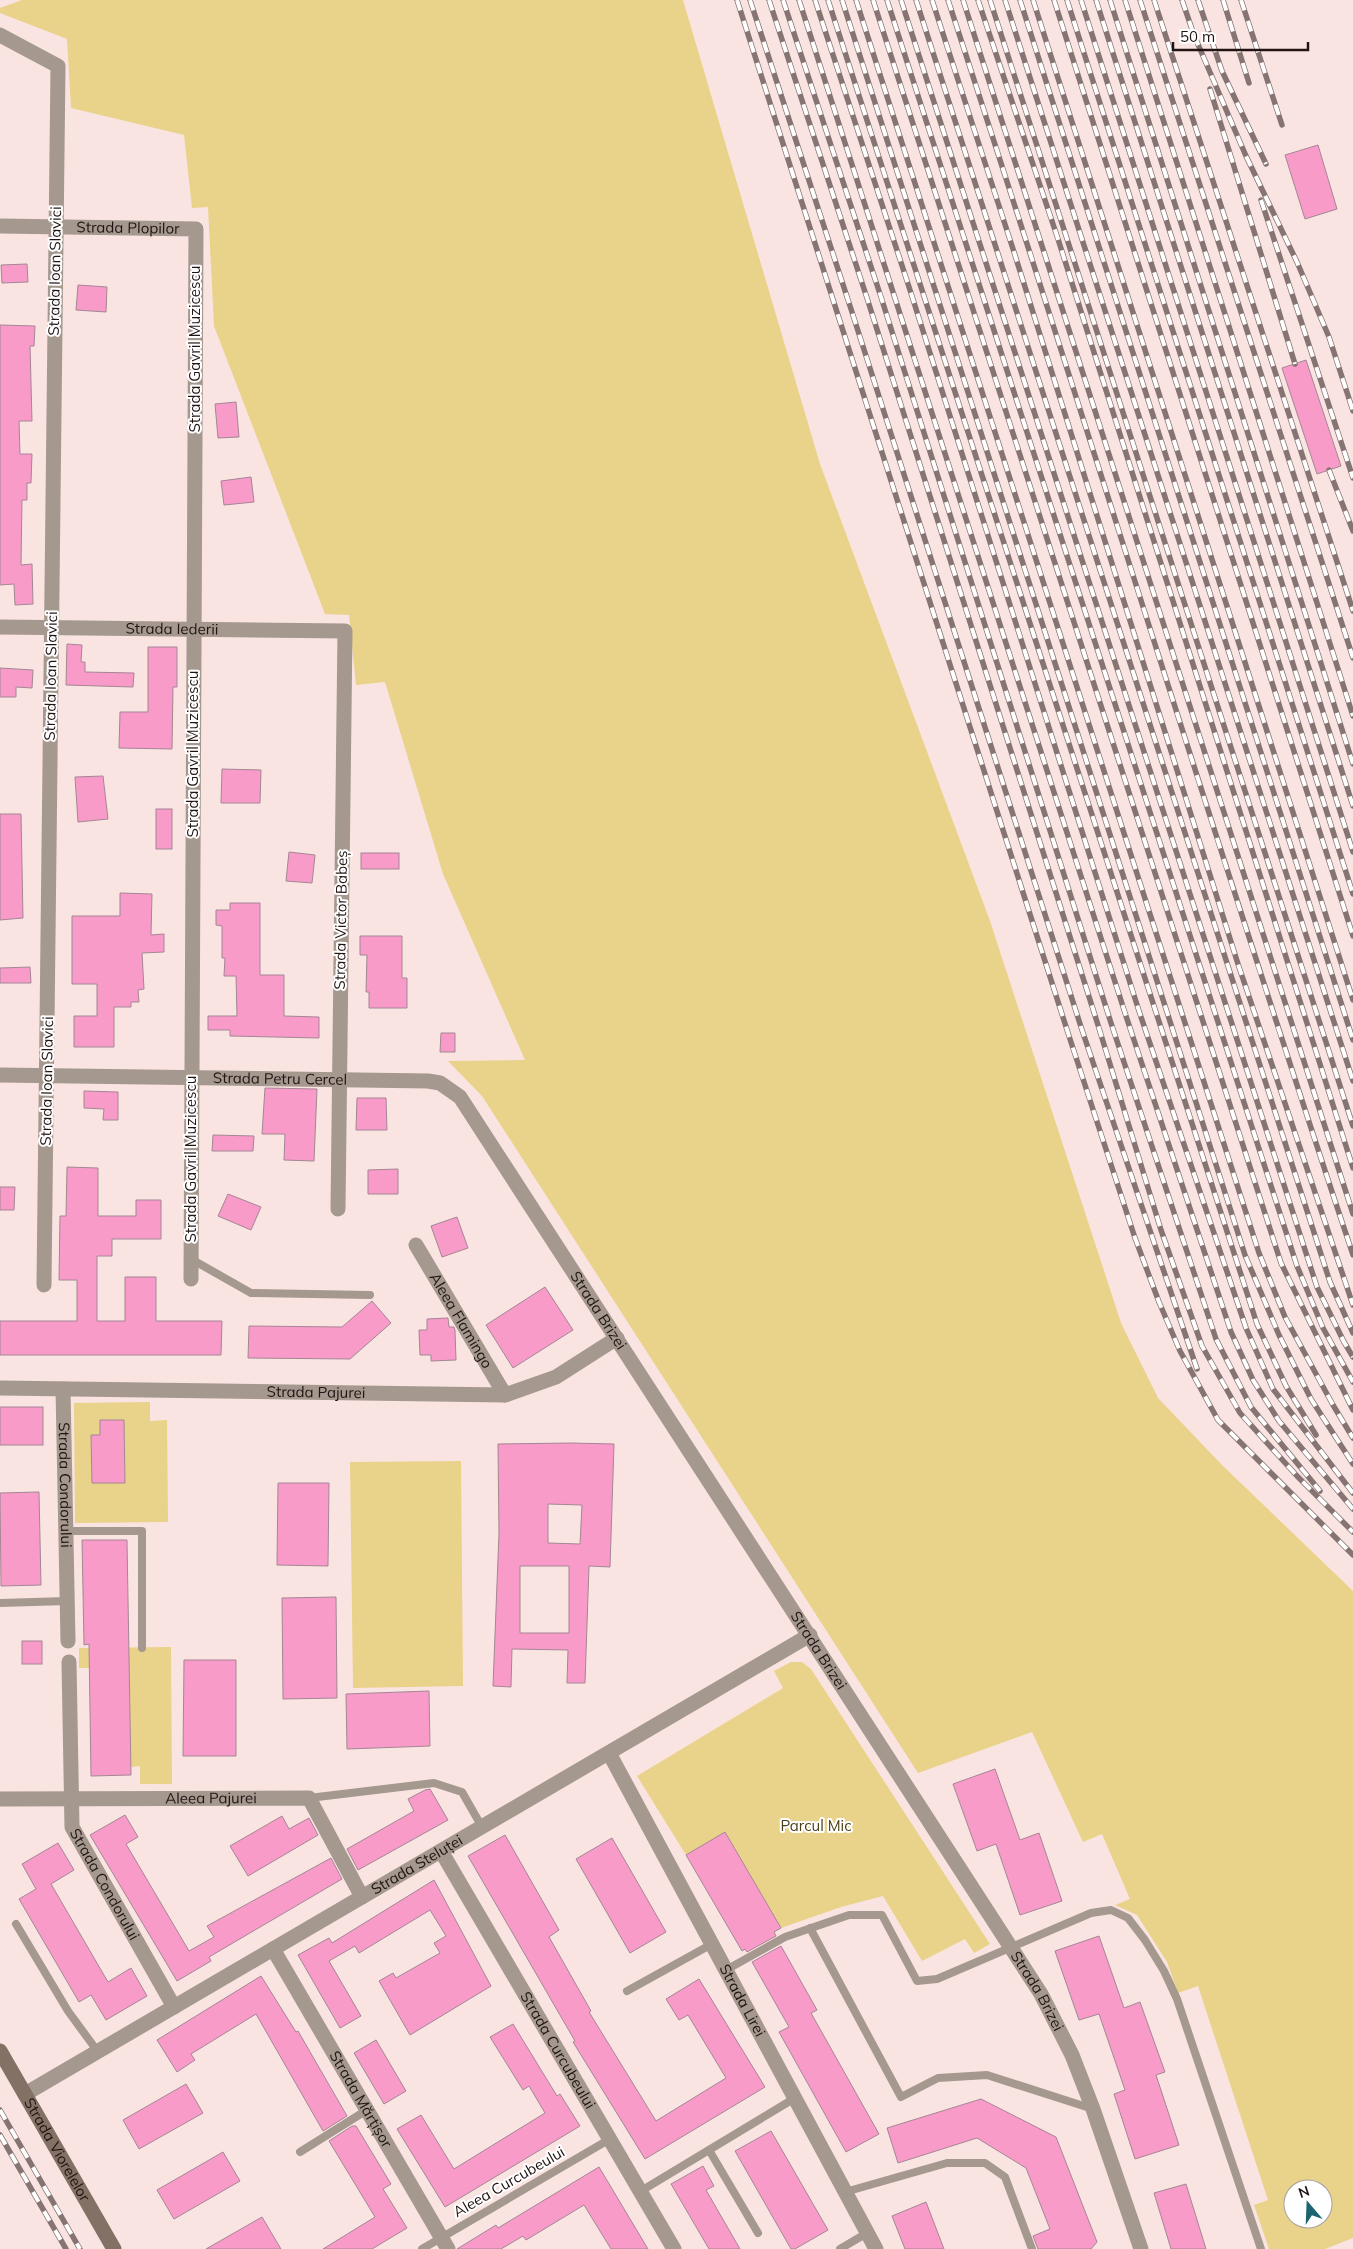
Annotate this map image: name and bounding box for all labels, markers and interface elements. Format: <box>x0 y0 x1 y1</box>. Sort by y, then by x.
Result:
scale bar <box>1173 20 1308 52</box>
text: 50 m <box>1180 27 1215 46</box>
street label: Strada Ioan Slavici <box>44 206 65 336</box>
street label: Strada Plopilor <box>76 217 180 238</box>
street label: Strada Gavril Muzicescu <box>185 265 204 433</box>
street label: Strada Ioan Slavici <box>40 611 61 741</box>
street label: Strada Iederii <box>125 618 218 639</box>
street label: Strada Gavril Muzicescu <box>183 670 202 838</box>
street label: Strada Victor Babeș <box>330 850 351 990</box>
street label: Strada Ioan Slavici <box>36 1016 57 1146</box>
street label: Strada Petru Cercel <box>213 1068 347 1089</box>
street label: Strada Gavril Muzicescu <box>181 1075 200 1243</box>
street label: Strada Brizei <box>566 1267 631 1353</box>
street label: Aleea Flamingo <box>426 1269 497 1372</box>
street label: Strada Pajurei <box>266 1382 365 1402</box>
street label: Strada Condorului <box>55 1422 76 1548</box>
street label: Strada Brizei <box>787 1607 851 1693</box>
street label: Aleea Pajurei <box>165 1788 257 1807</box>
park label: Parcul Mic <box>780 1816 852 1835</box>
street label: Strada Condorului <box>66 1825 144 1943</box>
street label: Strada Steluței <box>368 1830 466 1899</box>
street label: Strada Brizei <box>1007 1947 1068 2034</box>
street label: Strada Lirei <box>715 1961 770 2040</box>
street label: Strada Curcubeului <box>516 1988 600 2112</box>
street label: Strada Mărțișor <box>325 2047 397 2151</box>
street label: Strada Viorelelor <box>20 2094 95 2205</box>
street label: Aleea Curcubeului <box>450 2142 568 2221</box>
north arrow <box>1283 2179 1333 2229</box>
text: N <box>1296 2181 1312 2202</box>

